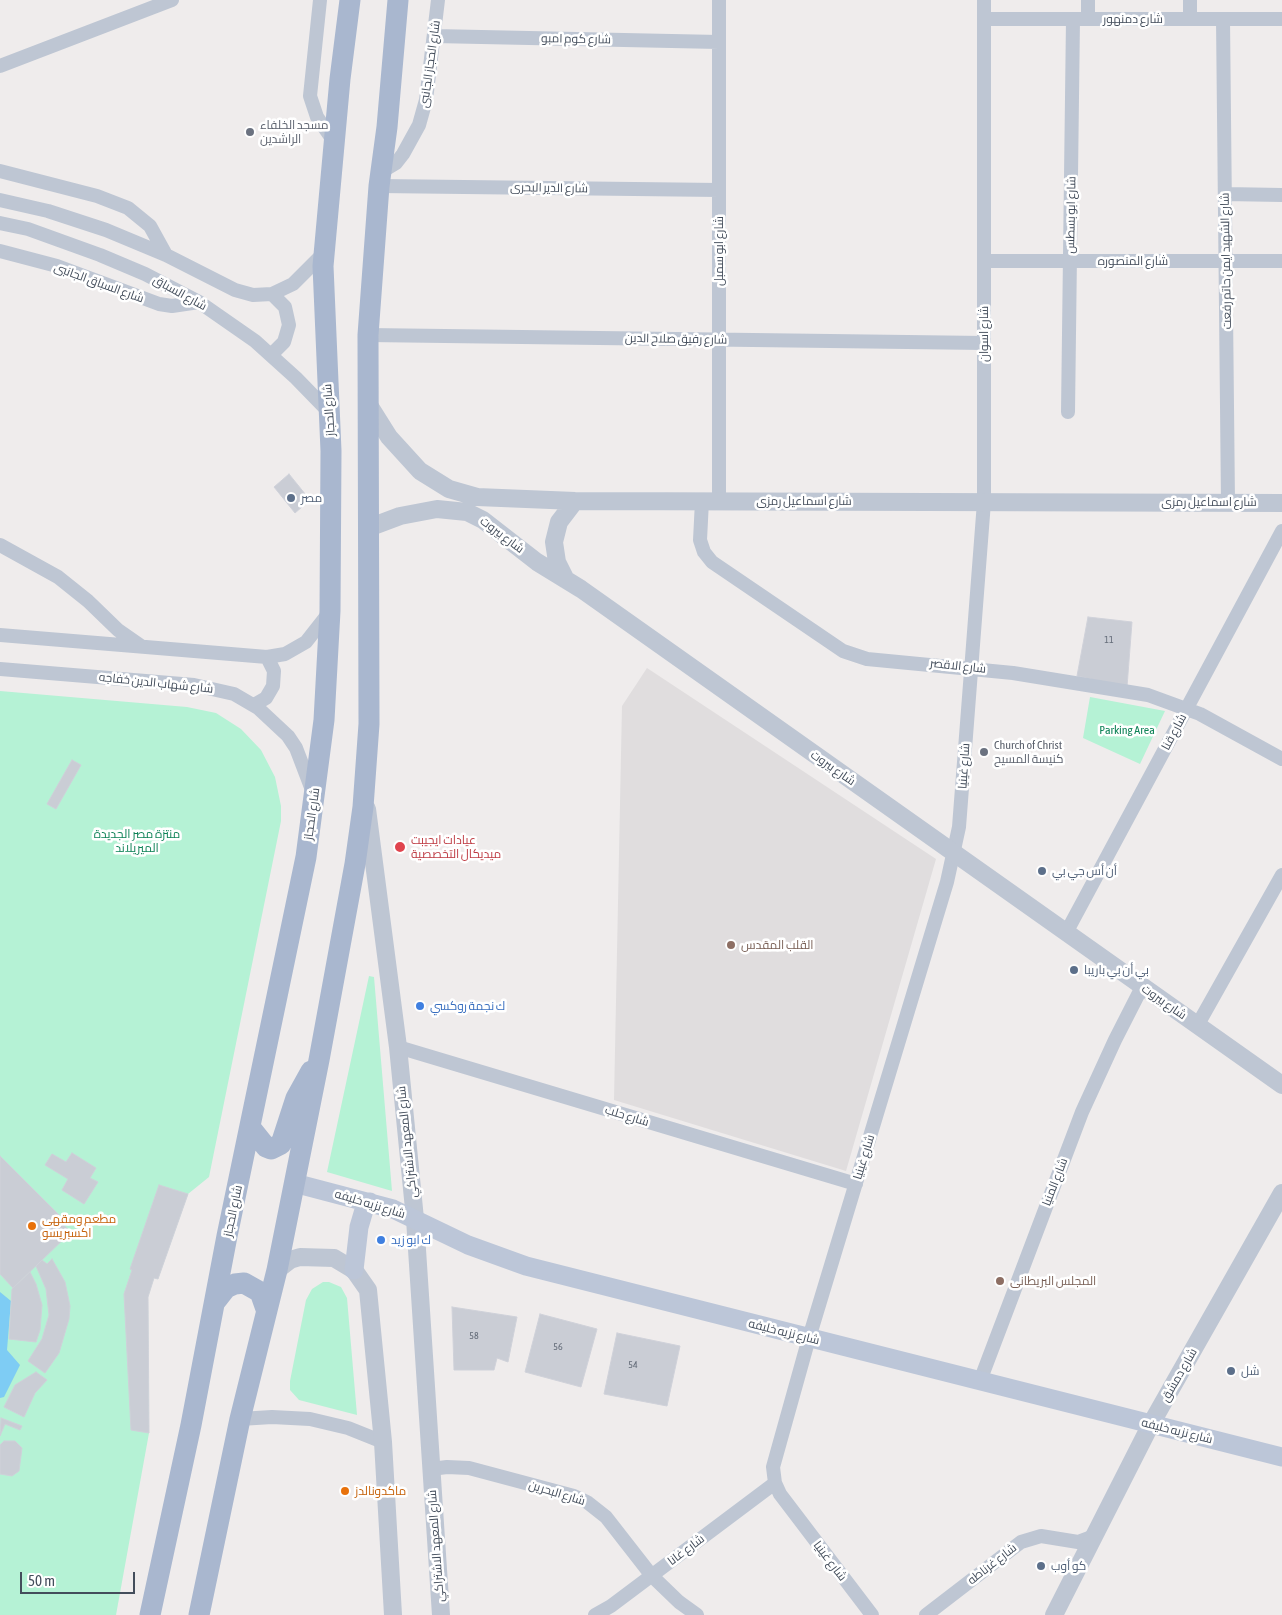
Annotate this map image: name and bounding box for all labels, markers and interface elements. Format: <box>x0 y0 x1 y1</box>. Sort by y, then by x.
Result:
street label: شارع دمنهور <box>1103 12 1163 26</box>
street label: شارع الحجاز الجانبى <box>417 19 443 109</box>
street label: شارع كوم امبو <box>541 31 611 47</box>
place label: مسجد الخلفاء الراشدين <box>260 118 329 146</box>
marker: مسجد الخلفاء الراشدين <box>244 126 256 138</box>
street label: شارع ابو بسطس <box>1063 176 1079 254</box>
street label: شارع الدير البحرى <box>510 180 588 196</box>
street label: شارع الشهيد ايمن حاتم رفعت <box>1218 193 1234 329</box>
street label: شارع ابو سمبل <box>712 216 726 286</box>
street label: شارع المنصوره <box>1098 254 1168 268</box>
street label: شارع السباق الجانبى <box>52 260 146 306</box>
street label: شارع السباق <box>151 272 209 314</box>
street label: شارع اسوان <box>977 306 991 362</box>
street label: شارع رفيق صلاح الدين <box>625 331 727 347</box>
street label: شارع الحجاز <box>320 383 338 437</box>
place label: مصر <box>301 491 322 505</box>
marker: مصر <box>285 492 297 504</box>
street label: شارع اسماعيل رمزى <box>756 494 852 508</box>
street label: شارع اسماعيل رمزى <box>1161 495 1257 509</box>
street label: شارع بيروت <box>477 514 527 556</box>
house number: 11 <box>1104 634 1114 646</box>
street label: شارع الاقصر <box>929 656 987 676</box>
street label: شارع شهاب الدين خفاجه <box>98 670 214 696</box>
street label: شارع قنا <box>1158 711 1190 753</box>
park label: Parking Area <box>1099 723 1155 737</box>
place label: Church of Christ كنيسة المسيح <box>994 738 1063 766</box>
street label: شارع غينيا <box>955 742 973 790</box>
marker: Church of Christ كنيسة المسيح <box>978 746 990 758</box>
street label: شارع بيروت <box>808 747 858 789</box>
street label: شارع الحجاز <box>301 787 323 841</box>
park label: منتزة مصر الجديدة الميريلاند <box>94 827 180 855</box>
place label: عيادات ايجيبت ميديكال التخصصية <box>411 833 501 861</box>
marker: عيادات ايجيبت ميديكال التخصصية <box>393 840 407 854</box>
place label: أن أس جي بي <box>1052 864 1117 878</box>
marker: أن أس جي بي <box>1036 865 1048 877</box>
place label: القلب المقدس <box>741 938 814 952</box>
marker: القلب المقدس <box>725 939 737 951</box>
place label: بي أن بي باريبا <box>1084 963 1149 977</box>
marker: بي أن بي باريبا <box>1068 964 1080 976</box>
street label: شارع بيروت <box>1139 981 1189 1023</box>
place label: ك نجمة روكسي <box>430 999 505 1013</box>
marker: ك نجمة روكسي <box>414 1000 426 1012</box>
street label: شارع المعهد الاشتراكي <box>394 1085 420 1199</box>
street label: شارع حلب <box>603 1103 651 1129</box>
street label: شارع غينيا <box>850 1133 878 1181</box>
street label: شارع المنيا <box>1039 1156 1071 1208</box>
street label: شارع الحجاز <box>220 1184 246 1238</box>
street label: شارع نزيه خليفه <box>333 1186 407 1222</box>
place label: مطعم ومقهى اكسبريسو <box>42 1212 116 1240</box>
marker: مطعم ومقهى اكسبريسو <box>26 1220 38 1232</box>
place label: ك ابو زيد <box>391 1233 431 1247</box>
marker: ك ابو زيد <box>375 1234 387 1246</box>
place label: المجلس البريطانى <box>1010 1274 1096 1288</box>
marker: المجلس البريطانى <box>994 1275 1006 1287</box>
street label: شارع نزيه خليفه <box>747 1316 821 1348</box>
house number: 58 <box>469 1330 479 1342</box>
house number: 56 <box>553 1341 563 1353</box>
street label: شارع دمشق <box>1158 1346 1200 1404</box>
house number: 54 <box>628 1359 638 1371</box>
place label: شل <box>1241 1364 1259 1378</box>
marker: شل <box>1225 1365 1237 1377</box>
street label: شارع نزيه خليفه <box>1140 1415 1214 1447</box>
street label: شارع البحرين <box>527 1478 587 1508</box>
place label: ماكدونالدز <box>355 1484 406 1498</box>
marker: ماكدونالدز <box>339 1485 351 1497</box>
street label: شارع المعهد الاشتراكي <box>425 1489 447 1603</box>
street label: شارع غانا <box>665 1532 707 1568</box>
street label: شارع غينيا <box>810 1538 850 1584</box>
street label: شارع غرناطه <box>965 1540 1019 1588</box>
place label: كو أوب <box>1051 1559 1086 1573</box>
marker: كو أوب <box>1035 1560 1047 1572</box>
scale bar <box>22 1562 138 1594</box>
text: 50 m <box>28 1572 55 1589</box>

